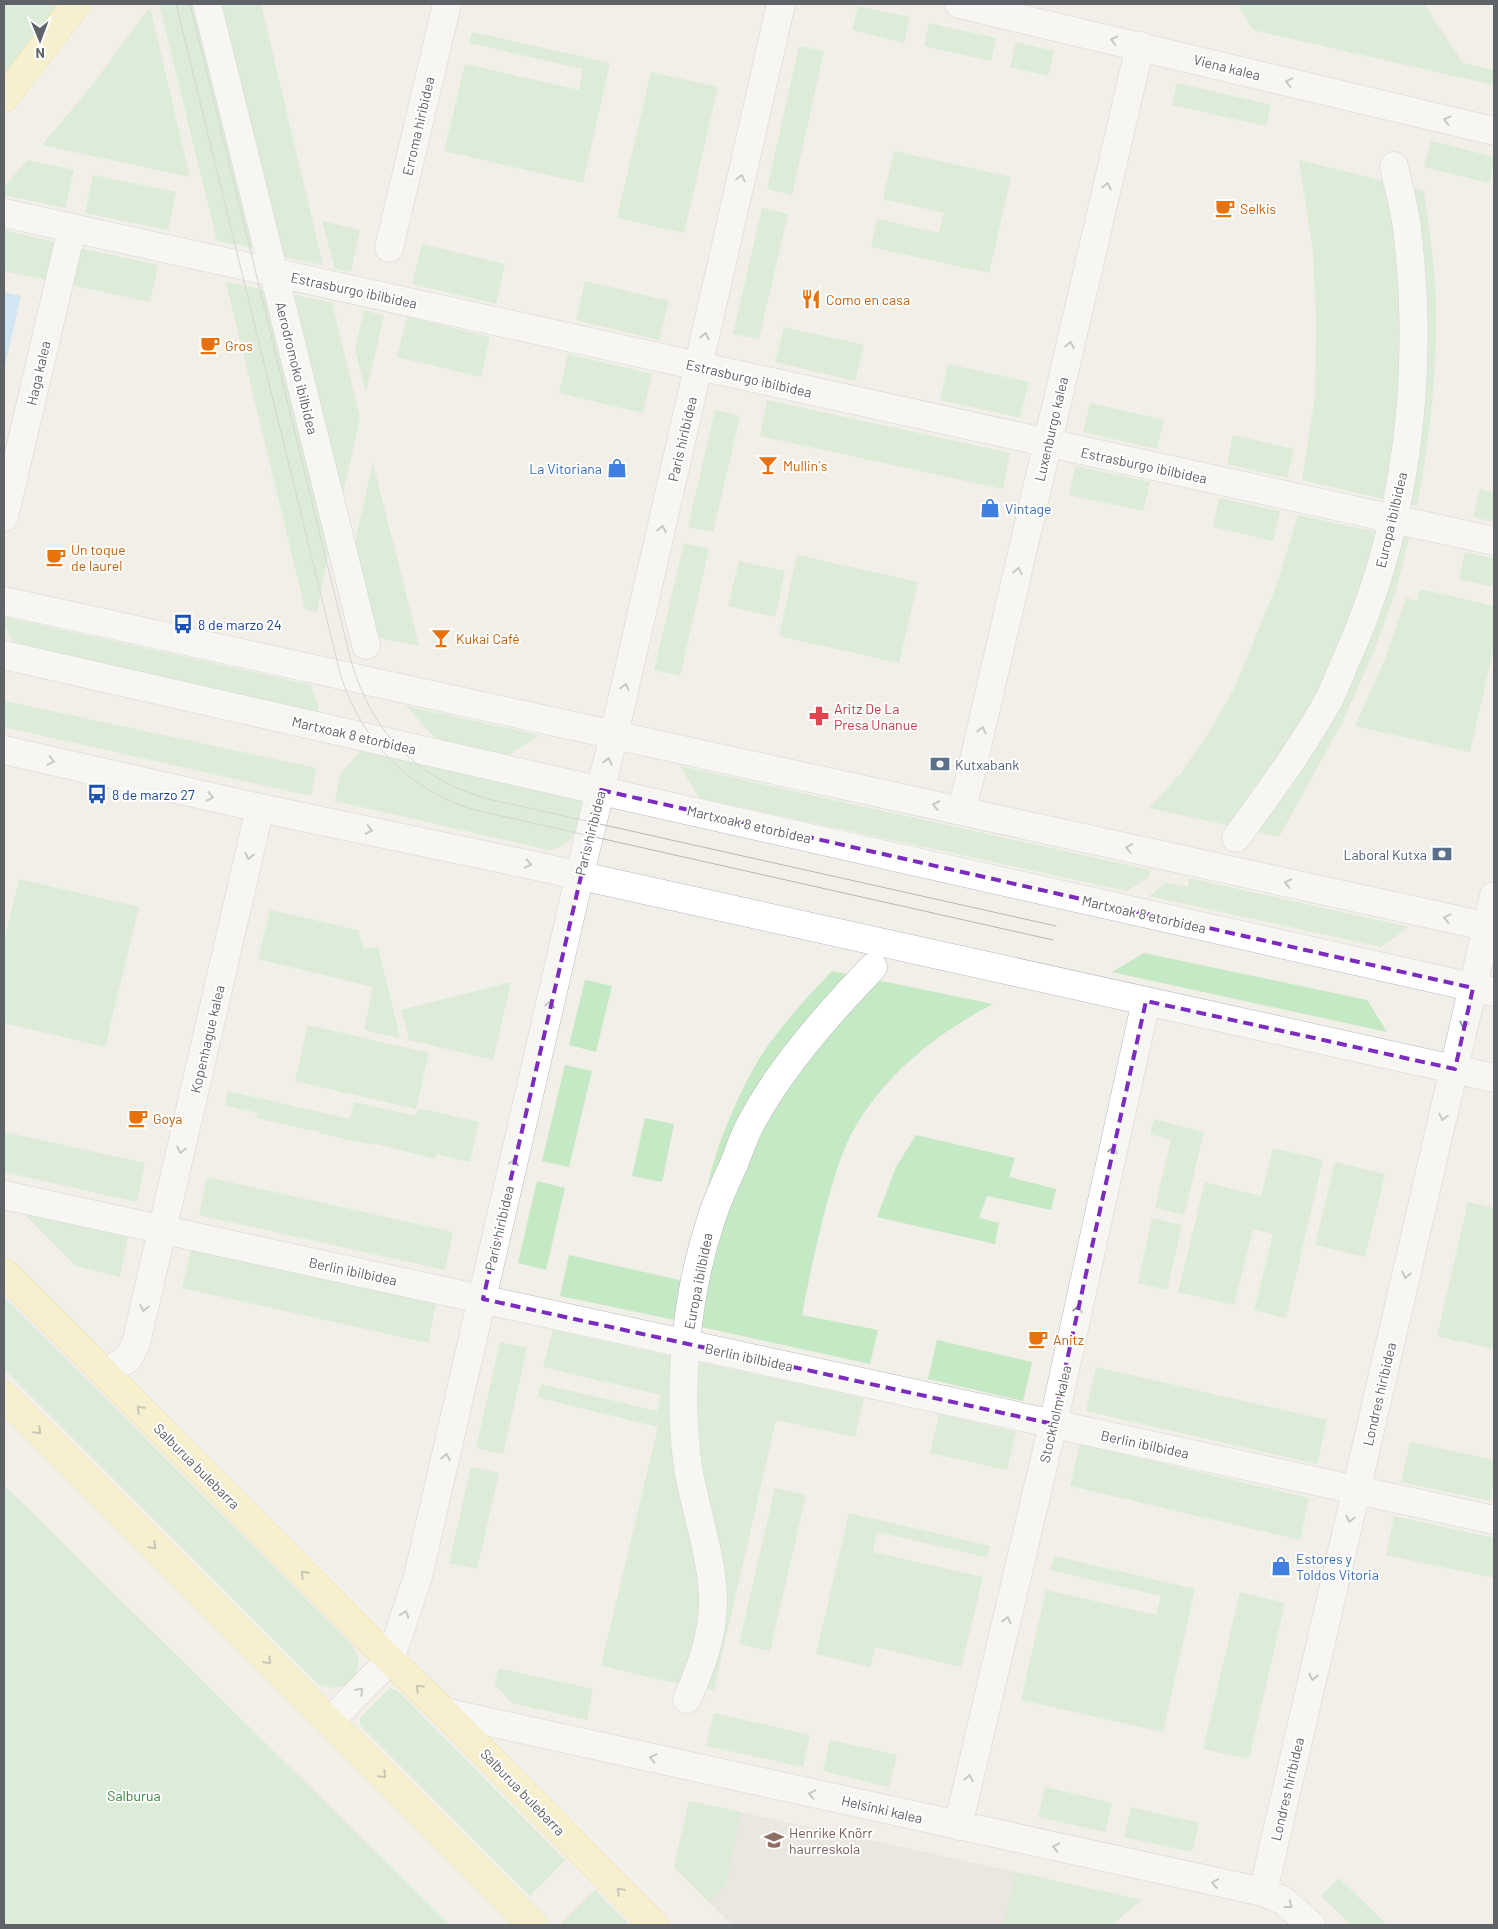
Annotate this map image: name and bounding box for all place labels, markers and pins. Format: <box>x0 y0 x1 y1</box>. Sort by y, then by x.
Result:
cafe icon: Selkis <box>1214 197 1236 219</box>
place label: Selkis <box>1240 200 1276 217</box>
restaurant icon: Como en casa <box>800 288 822 310</box>
place label: Como en casa <box>826 291 910 308</box>
cafe icon: Gros <box>199 334 221 356</box>
place label: Gros <box>225 337 253 354</box>
bar icon: Mullin´s <box>757 454 779 476</box>
shop icon: La Vitoriana <box>606 457 628 479</box>
place label: Mullin´s <box>783 457 828 474</box>
place label: La Vitoriana <box>529 460 602 477</box>
shop icon: Vintage <box>979 497 1001 519</box>
place label: Vintage <box>1005 500 1052 517</box>
place label: Un toque de laurel <box>71 541 126 574</box>
cafe icon: Un toque de laurel <box>45 546 67 568</box>
bus stop icon: 8 de marzo 24 <box>172 613 194 635</box>
place label: 8 de marzo 24 <box>198 616 282 633</box>
bar icon: Kukai Café <box>430 627 452 649</box>
place label: Kukai Café <box>456 630 520 647</box>
place label: Aritz De La Presa Unanue <box>834 700 918 733</box>
pharmacy icon: Aritz De La Presa Unanue <box>808 705 830 727</box>
bank icon: Kutxabank <box>929 753 951 775</box>
place label: Kutxabank <box>955 756 1019 773</box>
bus stop icon: 8 de marzo 27 <box>86 783 108 805</box>
place label: 8 de marzo 27 <box>112 786 195 803</box>
bank icon: Laboral Kutxa <box>1431 843 1453 865</box>
place label: Laboral Kutxa <box>1343 846 1427 863</box>
cafe icon: Goya <box>127 1107 149 1129</box>
place label: Goya <box>153 1110 182 1127</box>
cafe icon: Anitz <box>1027 1328 1049 1350</box>
place label: Anitz <box>1053 1331 1084 1348</box>
place label: Estores y Toldos Vitoria <box>1296 1550 1379 1583</box>
shop icon: Estores y Toldos Vitoria <box>1270 1555 1292 1577</box>
place label: Henrike Knörr haurreskola <box>789 1824 873 1857</box>
school or university icon: Henrike Knörr haurreskola <box>763 1829 785 1851</box>

